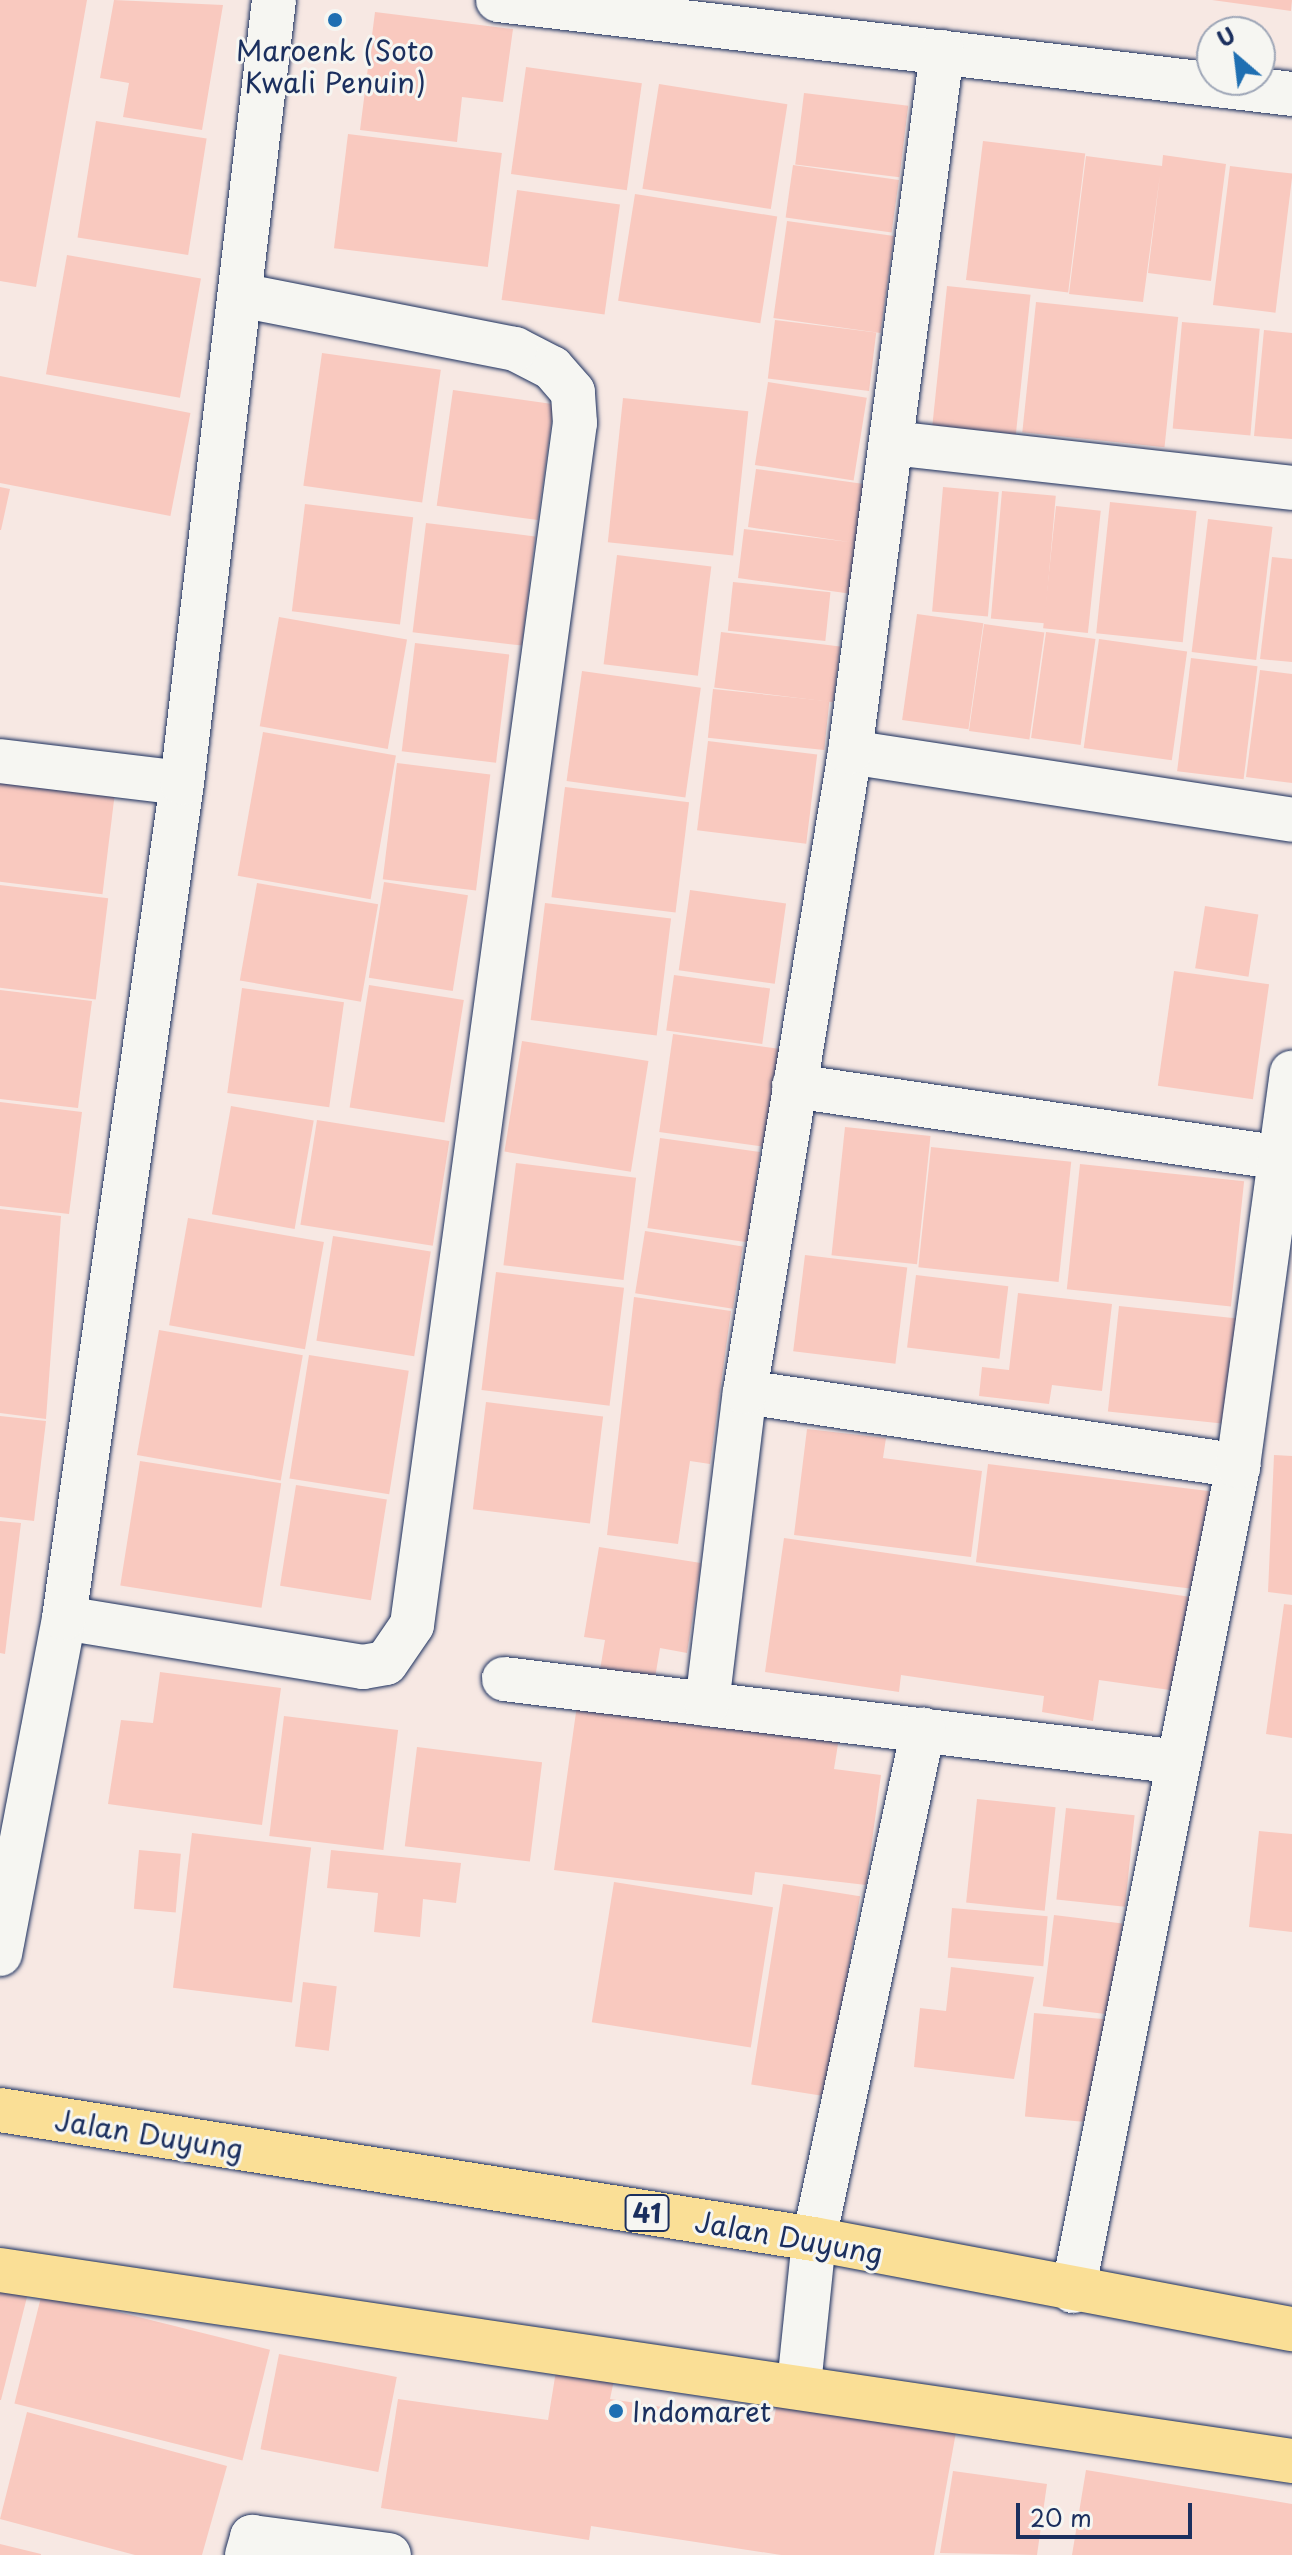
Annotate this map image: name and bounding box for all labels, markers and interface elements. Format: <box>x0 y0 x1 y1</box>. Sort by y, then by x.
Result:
marker: Maroenk (Soto Kwali Penuin) <box>326 11 344 29</box>
north arrow <box>1196 16 1276 96</box>
text: U <box>1210 18 1241 55</box>
place label: Maroenk (Soto Kwali Penuin) <box>236 33 434 99</box>
street label: Jalan Duyung <box>53 2103 245 2165</box>
road number: 41 <box>623 2191 671 2235</box>
street label: Jalan Duyung <box>693 2204 885 2270</box>
place label: Indomaret <box>632 2394 771 2428</box>
marker: Indomaret <box>607 2402 625 2420</box>
scale bar <box>1020 2487 1196 2537</box>
text: 20 m <box>1030 2499 1092 2535</box>

